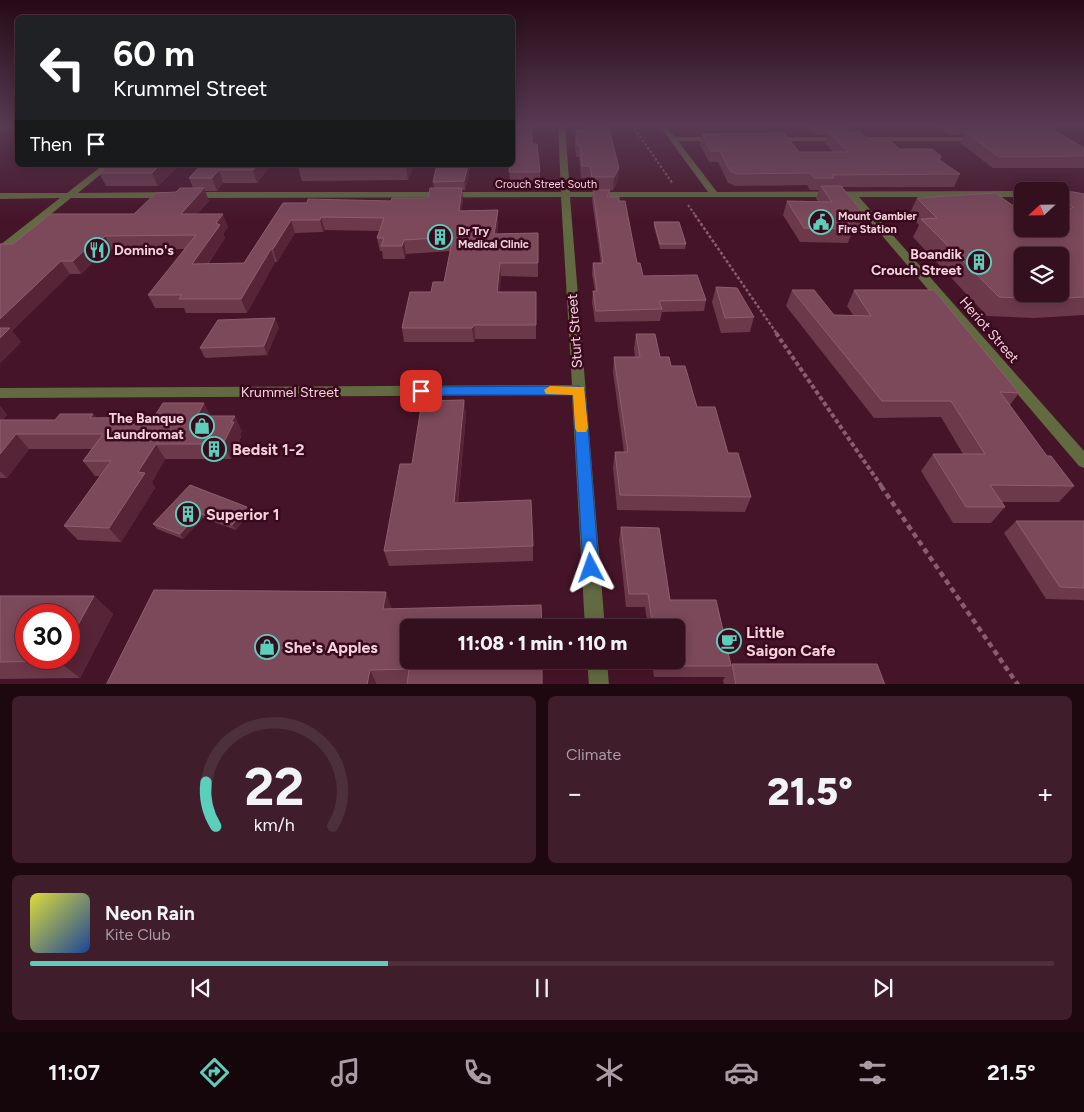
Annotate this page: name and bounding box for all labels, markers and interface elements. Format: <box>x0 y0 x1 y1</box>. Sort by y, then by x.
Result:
text: 60 m <box>113 33 195 75</box>
icon: left <box>30 35 95 100</box>
text: Krummel Street <box>113 75 267 102</box>
icon: arrive <box>82 130 110 158</box>
text: Then <box>30 133 72 156</box>
street label: Crouch Street South <box>495 178 597 191</box>
north arrow <box>1014 182 1069 238</box>
map controls <box>1014 182 1069 302</box>
public building icon: Mount Gambier Fire Station <box>808 209 834 235</box>
place label: Mount Gambier Fire Station <box>838 210 918 236</box>
building icon: Dr Try Medical Clinic <box>427 224 453 250</box>
place label: Dr Try Medical Clinic <box>458 225 529 251</box>
restaurant icon: Domino's <box>84 237 110 263</box>
place label: Domino's <box>114 242 174 259</box>
place label: Boandik Crouch Street <box>871 246 962 279</box>
button: layers <box>1014 247 1069 302</box>
building icon: Boandik Crouch Street <box>966 249 992 275</box>
street label: Sturt Street <box>564 293 586 369</box>
street label: Heriot Street <box>956 293 1022 367</box>
pin <box>400 370 442 412</box>
icon: arrive <box>407 377 435 405</box>
street label: Krummel Street <box>241 384 339 401</box>
place label: The Banque Laundromat <box>106 410 184 443</box>
shop icon: The Banque Laundromat <box>189 413 215 439</box>
building icon: Bedsit 1-2 <box>201 436 227 462</box>
place label: Bedsit 1-2 <box>232 440 305 459</box>
building icon: Superior 1 <box>175 501 201 527</box>
place label: Superior 1 <box>206 505 279 524</box>
position arrow <box>564 541 616 593</box>
speed limit sign: 30 <box>15 604 80 669</box>
place label: Little Saigon Cafe <box>746 623 835 660</box>
cafe icon: Little Saigon Cafe <box>716 628 742 654</box>
text: 11:08 · 1 min · 110 m <box>458 632 627 655</box>
shop icon: She's Apples <box>254 634 280 660</box>
place label: She's Apples <box>284 638 378 657</box>
text: Climate <box>566 745 621 764</box>
text: 22 <box>244 756 304 818</box>
text: 21.5° <box>767 769 853 815</box>
text: − <box>566 776 583 810</box>
text: + <box>1037 776 1054 810</box>
text: km/h <box>254 814 294 835</box>
text: Neon Rain <box>105 902 195 925</box>
text: Kite Club <box>105 925 171 944</box>
icon: previous <box>187 974 215 1002</box>
icon: pause <box>528 974 556 1002</box>
icon: next <box>869 974 897 1002</box>
icon: directions <box>197 1055 232 1090</box>
icon: music <box>328 1055 363 1090</box>
icon: phone <box>460 1055 495 1090</box>
icon: climate <box>592 1055 627 1090</box>
icon: car <box>724 1055 759 1090</box>
icon: filters <box>855 1055 890 1090</box>
text: 11:07 <box>48 1059 100 1086</box>
text: 21.5° <box>987 1059 1036 1086</box>

